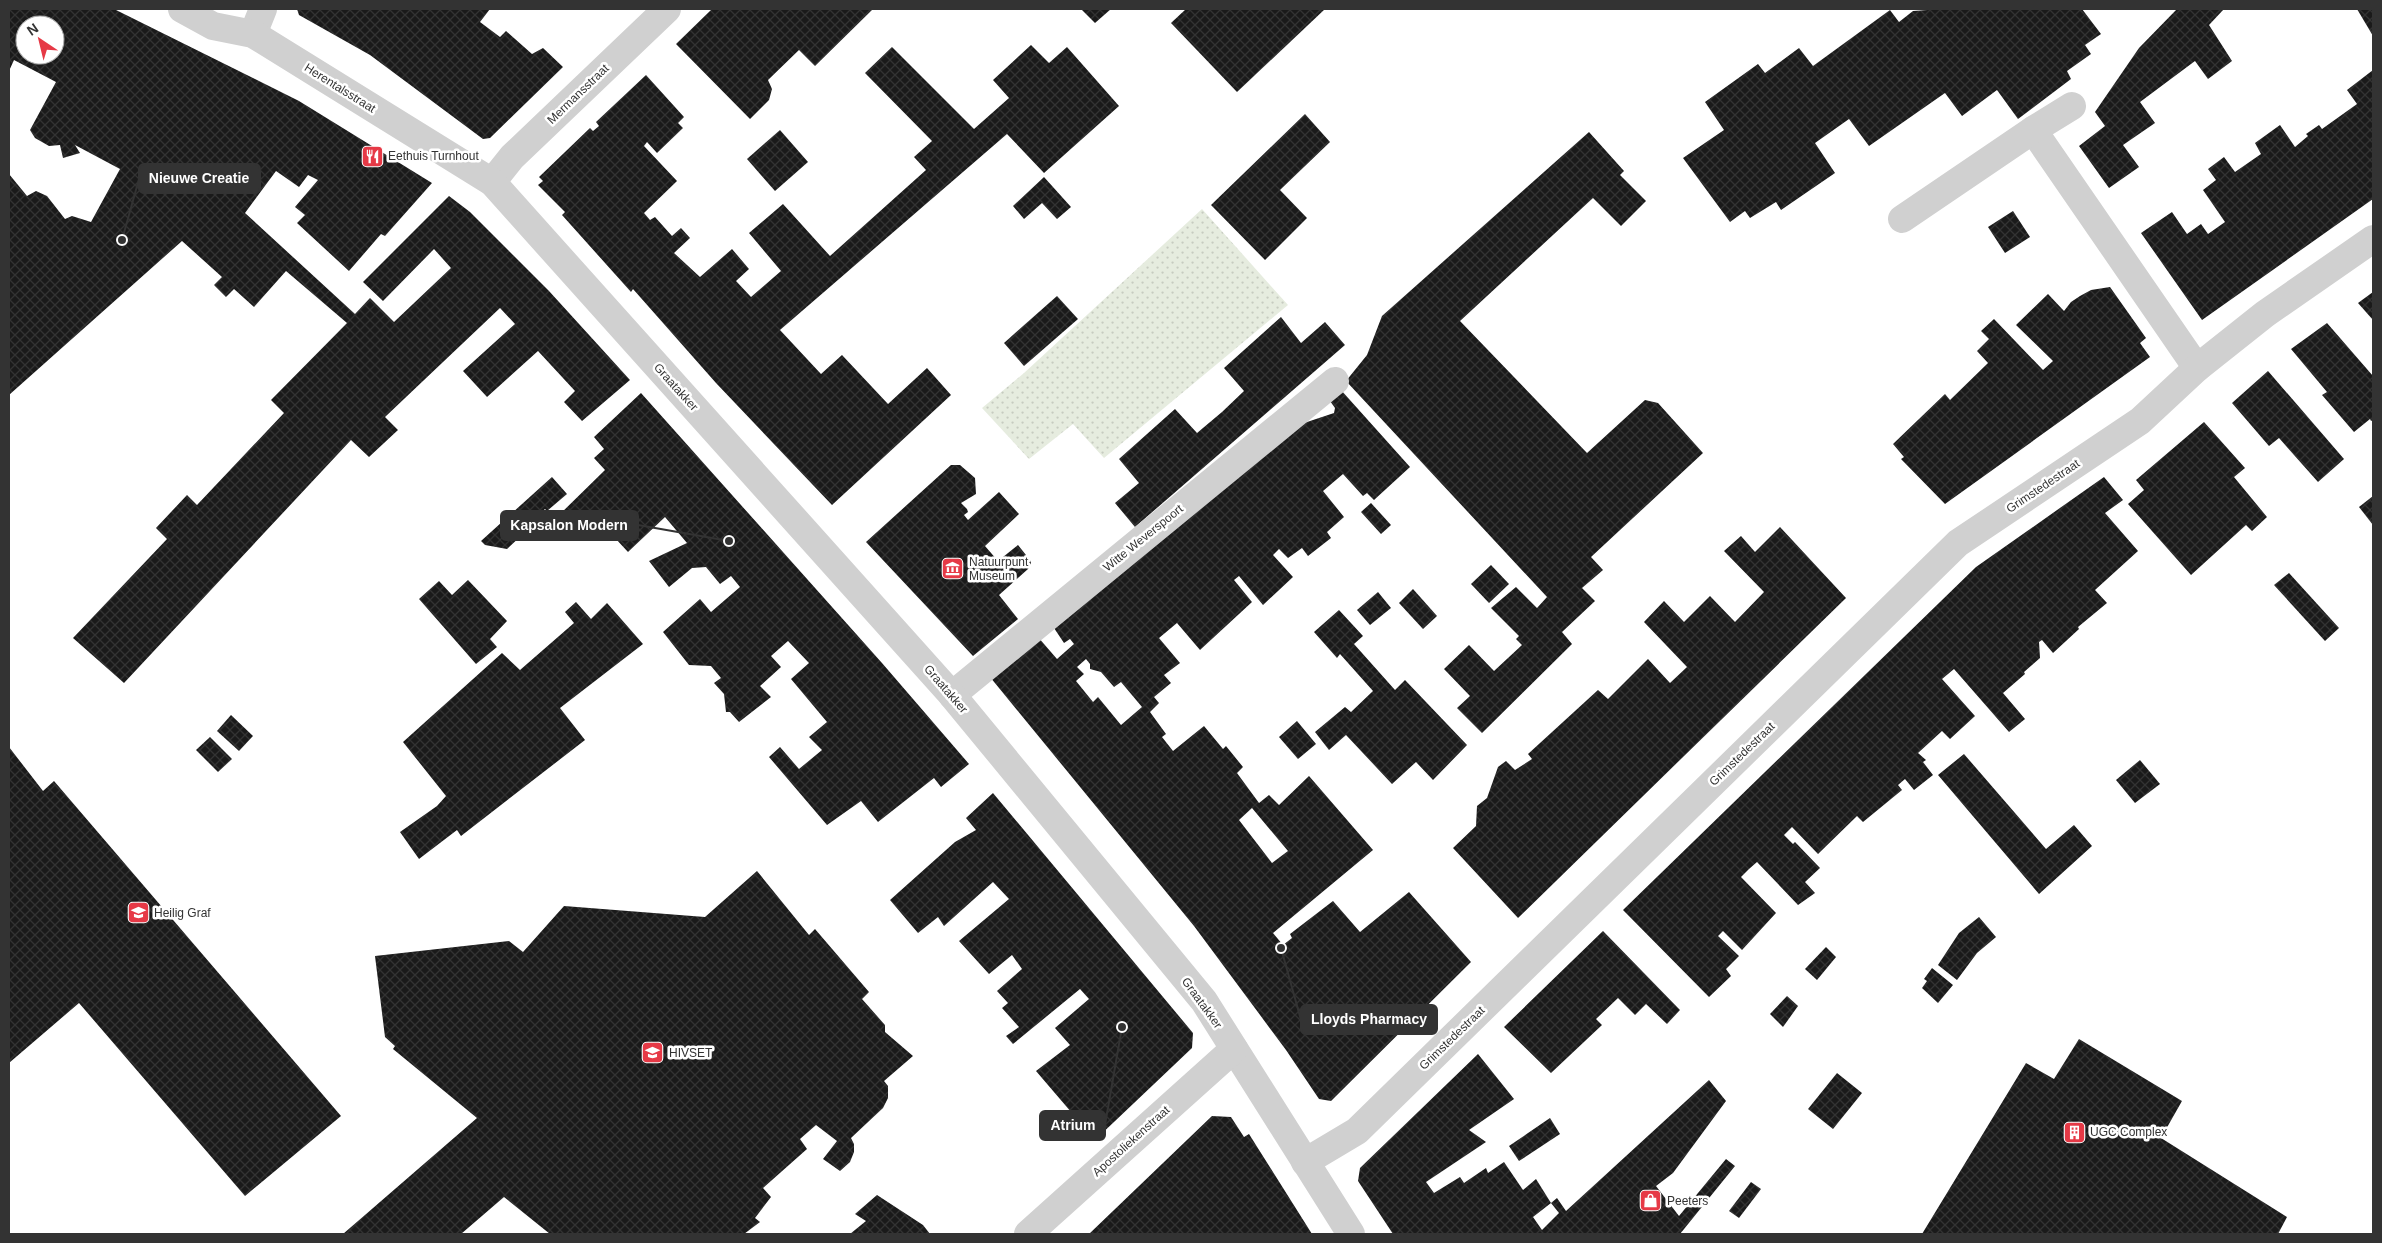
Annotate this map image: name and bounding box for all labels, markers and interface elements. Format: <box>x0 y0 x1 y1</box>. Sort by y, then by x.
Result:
north arrow <box>15 15 65 65</box>
text: N <box>24 20 41 39</box>
street label: Herentalsstraat <box>302 61 379 116</box>
street label: Mermansstraat <box>544 61 612 127</box>
restaurant icon: Eethuis Turnhout <box>360 144 384 168</box>
place label: Eethuis Turnhout <box>388 149 479 163</box>
callout: Nieuwe Creatie <box>139 164 260 193</box>
text: Nieuwe Creatie <box>149 170 249 186</box>
street label: Graatakker <box>651 360 701 414</box>
street label: Grimstedestraat <box>2004 456 2083 516</box>
street label: Witte Weverspoort <box>1100 501 1186 574</box>
callout: Kapsalon Modern <box>501 511 638 540</box>
text: Kapsalon Modern <box>510 517 628 533</box>
place label: Natuurpunt Museum <box>969 555 1029 583</box>
museum icon: Natuurpunt Museum <box>941 557 965 581</box>
street label: Graatakker <box>921 662 971 716</box>
street label: Grimstedestraat <box>1706 719 1778 789</box>
school or university icon: Heilig Graf <box>126 901 150 925</box>
place label: Heilig Graf <box>154 906 211 920</box>
street label: Graatakker <box>1179 975 1225 1031</box>
street label: Grimstedestraat <box>1416 1003 1488 1073</box>
callout: Lloyds Pharmacy <box>1301 1005 1437 1034</box>
text: Lloyds Pharmacy <box>1311 1011 1427 1027</box>
school or university icon: HIVSET <box>641 1041 665 1065</box>
place label: HIVSET <box>669 1046 713 1060</box>
street label: Apostoliekenstraat <box>1090 1102 1173 1179</box>
callout: Atrium <box>1040 1111 1105 1140</box>
text: Atrium <box>1050 1117 1096 1133</box>
building icon: UGC Complex <box>2062 1120 2086 1144</box>
place label: UGC Complex <box>2090 1125 2167 1139</box>
shop icon: Peeters <box>1639 1189 1663 1213</box>
place label: Peeters <box>1667 1194 1708 1208</box>

